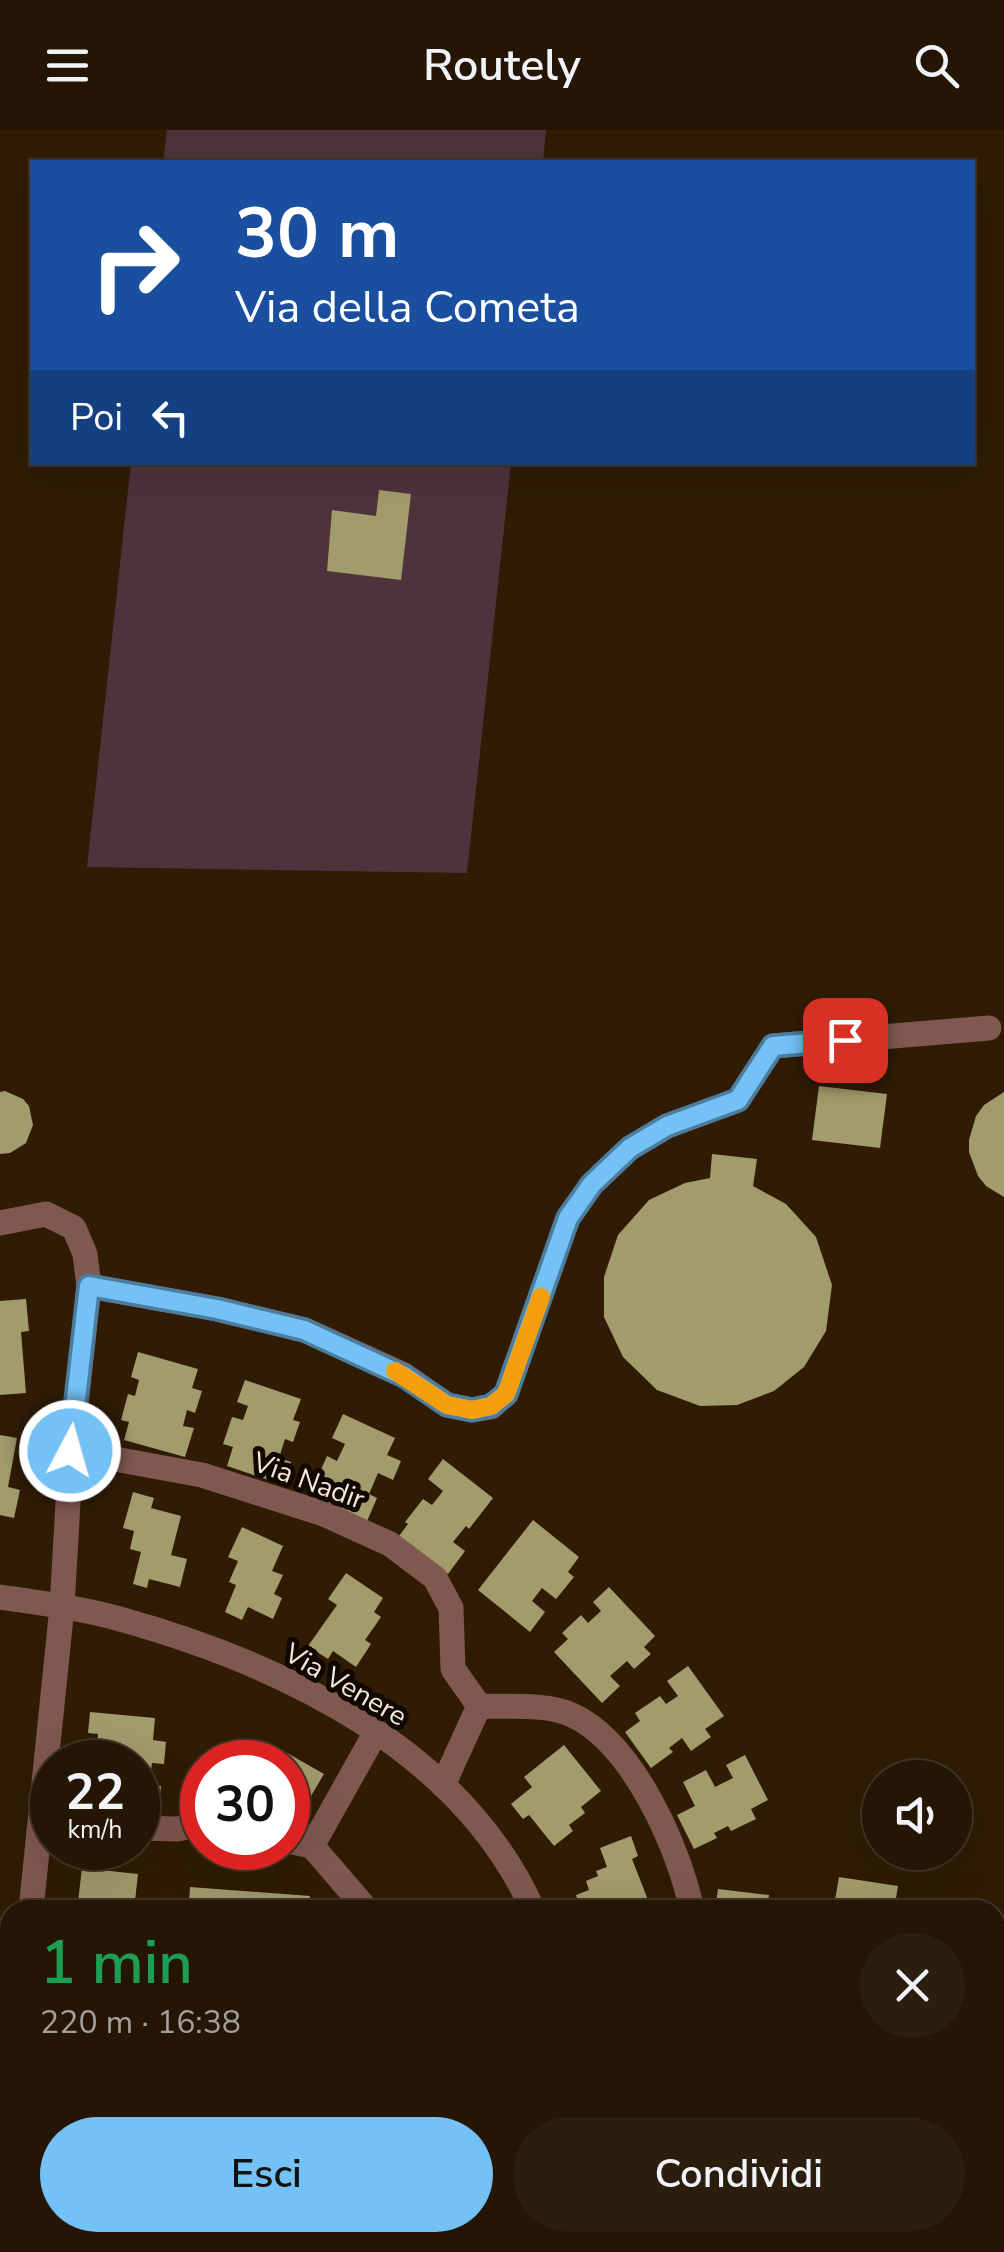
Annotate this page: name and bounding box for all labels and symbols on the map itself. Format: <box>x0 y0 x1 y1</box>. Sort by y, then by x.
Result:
pin <box>803 998 888 1083</box>
position arrow <box>18 1399 122 1503</box>
street label: Via Nadir <box>247 1443 370 1519</box>
street label: Via Venere <box>276 1634 414 1735</box>
speed limit sign: 30 <box>180 1740 310 1870</box>

